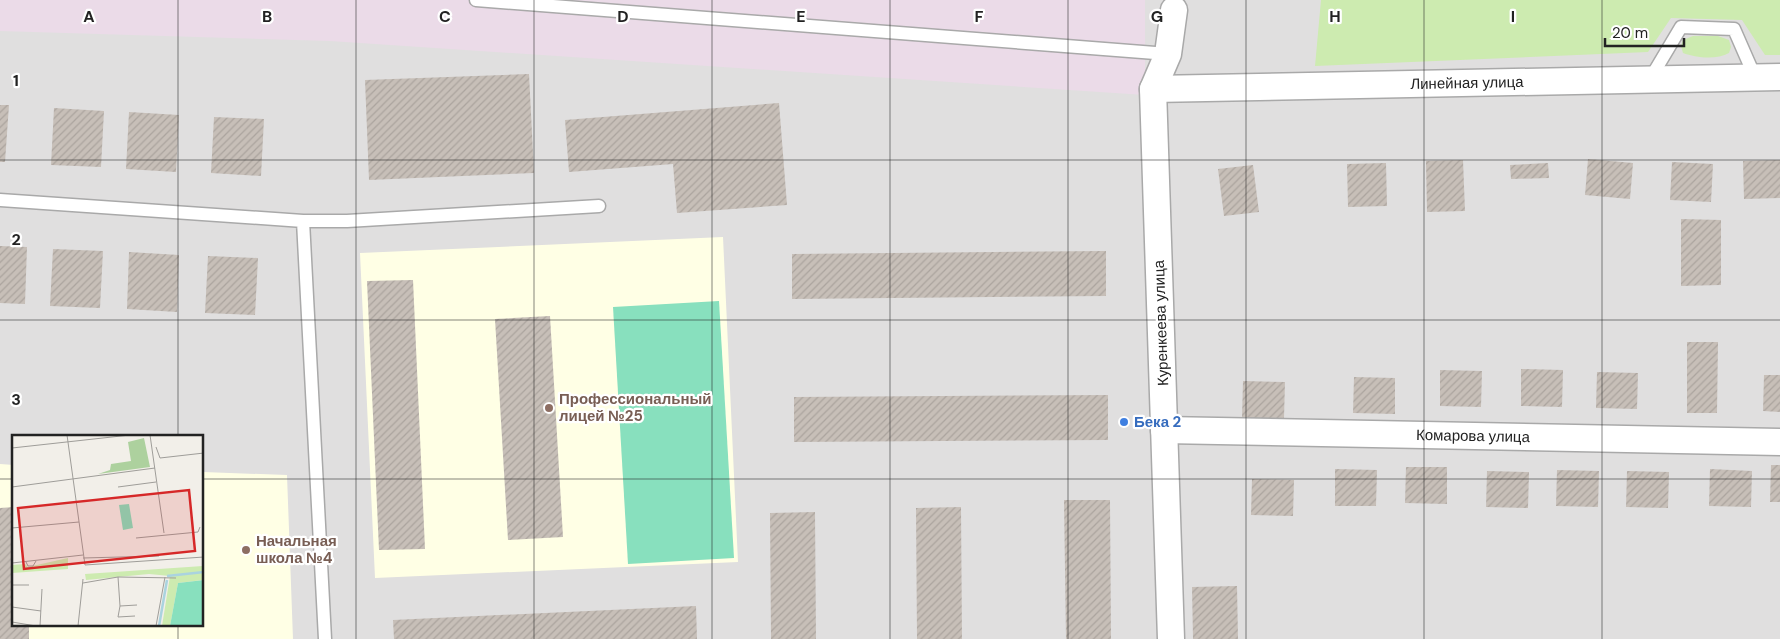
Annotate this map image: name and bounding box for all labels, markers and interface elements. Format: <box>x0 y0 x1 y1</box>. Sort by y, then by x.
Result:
text: A <box>83 6 95 27</box>
text: B <box>262 6 272 27</box>
text: C <box>439 6 451 27</box>
text: D <box>617 6 629 27</box>
text: E <box>796 6 806 27</box>
text: F <box>975 6 984 27</box>
text: G <box>1151 6 1163 27</box>
text: H <box>1329 6 1341 27</box>
text: I <box>1511 6 1515 27</box>
scale bar <box>1605 15 1684 47</box>
text: 20 m <box>1612 23 1648 43</box>
text: 1 <box>13 70 19 91</box>
street label: Линейная улица <box>1410 72 1524 94</box>
text: 2 <box>11 229 21 250</box>
street label: Куренкеева улица <box>1149 259 1173 386</box>
text: 3 <box>11 389 21 410</box>
place label: Профессиональный лицей №25 <box>559 389 712 426</box>
marker: Профессиональный лицей №25 <box>543 402 555 414</box>
place label: Бека 2 <box>1134 412 1181 432</box>
marker: Бека 2 <box>1118 416 1130 428</box>
street label: Комарова улица <box>1416 425 1531 447</box>
inset map <box>12 435 204 626</box>
place label: Начальная школа №4 <box>256 531 337 568</box>
marker: Начальная школа №4 <box>240 544 252 556</box>

